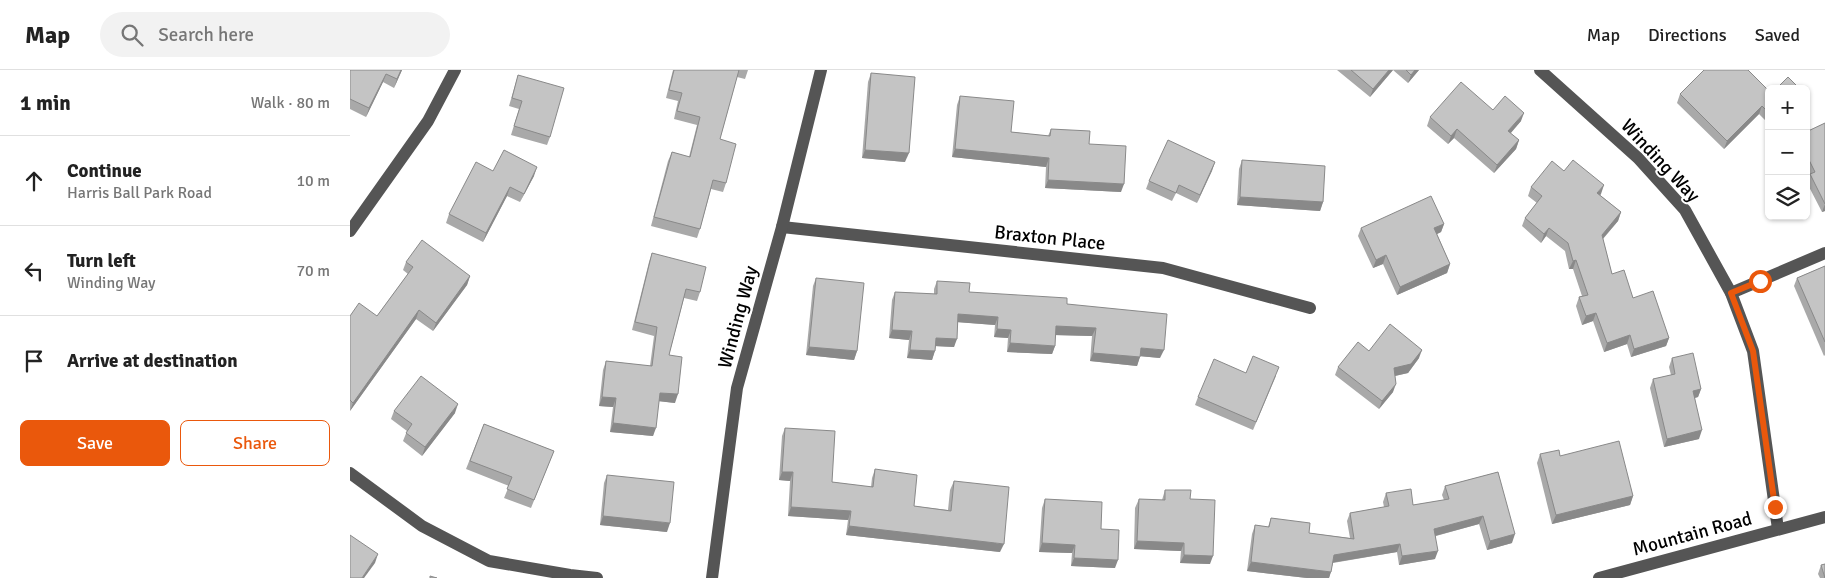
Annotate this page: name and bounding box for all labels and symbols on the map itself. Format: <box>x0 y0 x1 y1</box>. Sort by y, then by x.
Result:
street label: Winding Way <box>1616 114 1705 207</box>
street label: Braxton Place <box>993 220 1107 256</box>
street label: Winding Way <box>713 263 763 371</box>
route start <box>1749 270 1772 293</box>
route end <box>1764 496 1787 519</box>
street label: Mountain Road <box>1630 506 1755 561</box>

